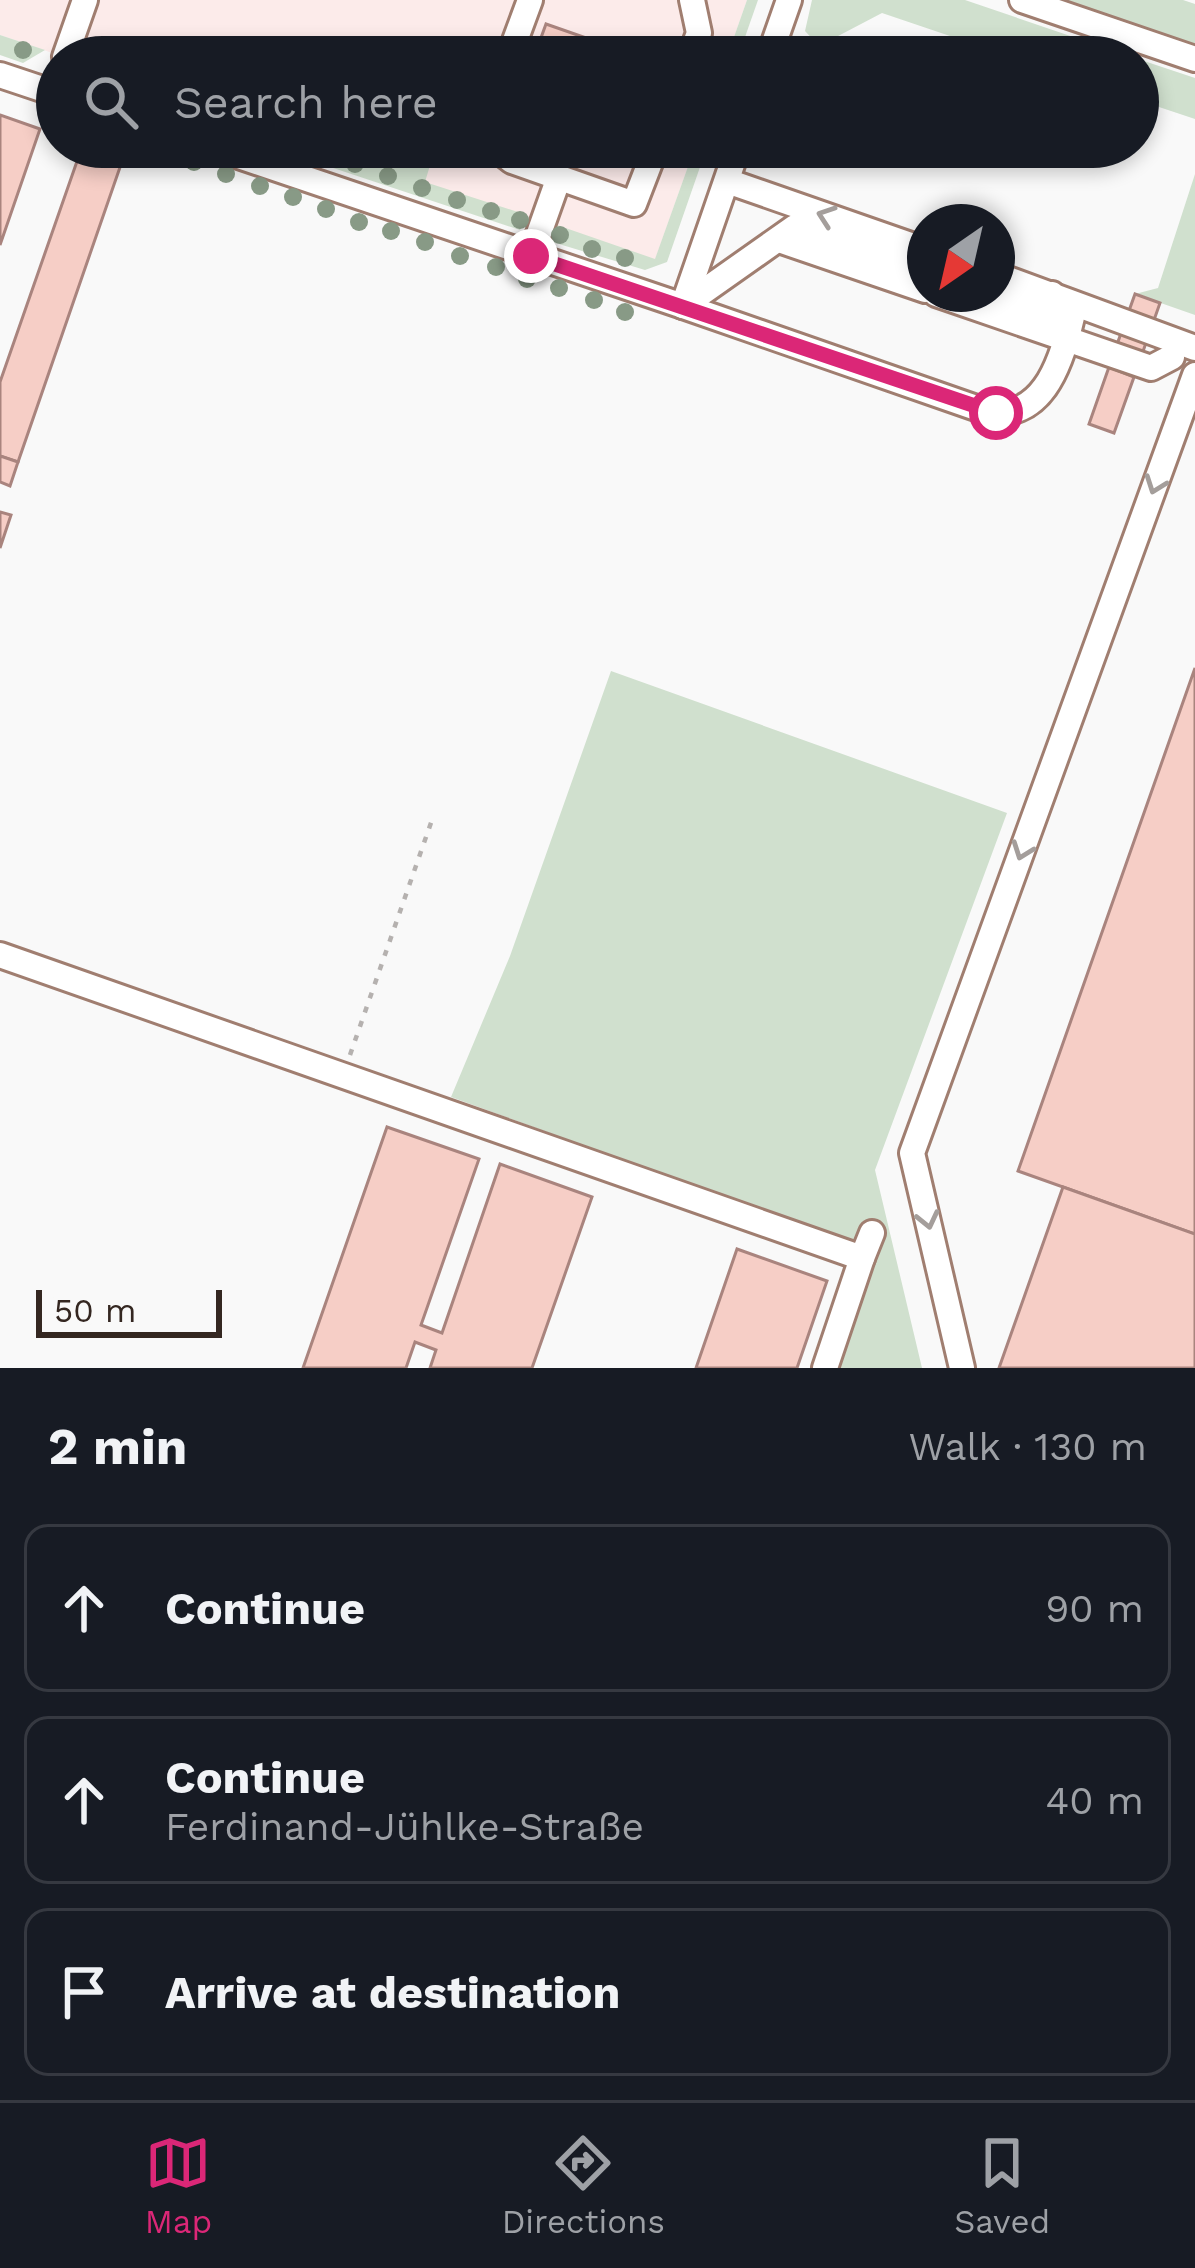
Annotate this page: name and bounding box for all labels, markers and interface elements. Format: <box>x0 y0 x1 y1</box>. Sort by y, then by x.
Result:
search box <box>36 36 1159 168</box>
icon: search <box>78 69 144 135</box>
text: Search here <box>174 76 438 129</box>
north arrow <box>907 204 1015 312</box>
one-way arrow <box>816 205 837 230</box>
route end <box>504 229 558 283</box>
route start <box>969 386 1023 440</box>
one-way arrow <box>1145 473 1169 494</box>
one-way arrow <box>1012 839 1036 860</box>
one-way arrow <box>914 1210 939 1230</box>
scale bar <box>36 1284 222 1337</box>
text: 50 m <box>54 1291 136 1330</box>
text: 2 min <box>48 1417 187 1476</box>
text: Walk · 130 m <box>909 1424 1147 1469</box>
icon: ahead <box>51 1575 117 1641</box>
text: Continue <box>165 1582 365 1635</box>
text: 90 m <box>1045 1586 1144 1631</box>
text: Continue <box>165 1751 365 1804</box>
icon: ahead <box>51 1767 117 1833</box>
text: 40 m <box>1045 1778 1144 1823</box>
text: Ferdinand-Jühlke-Straße <box>165 1804 644 1849</box>
icon: arrive <box>51 1959 117 2025</box>
text: Arrive at destination <box>165 1966 620 2019</box>
tab: Map <box>145 2130 212 2241</box>
tab: Directions <box>502 2130 665 2241</box>
tab: Saved <box>954 2130 1050 2241</box>

